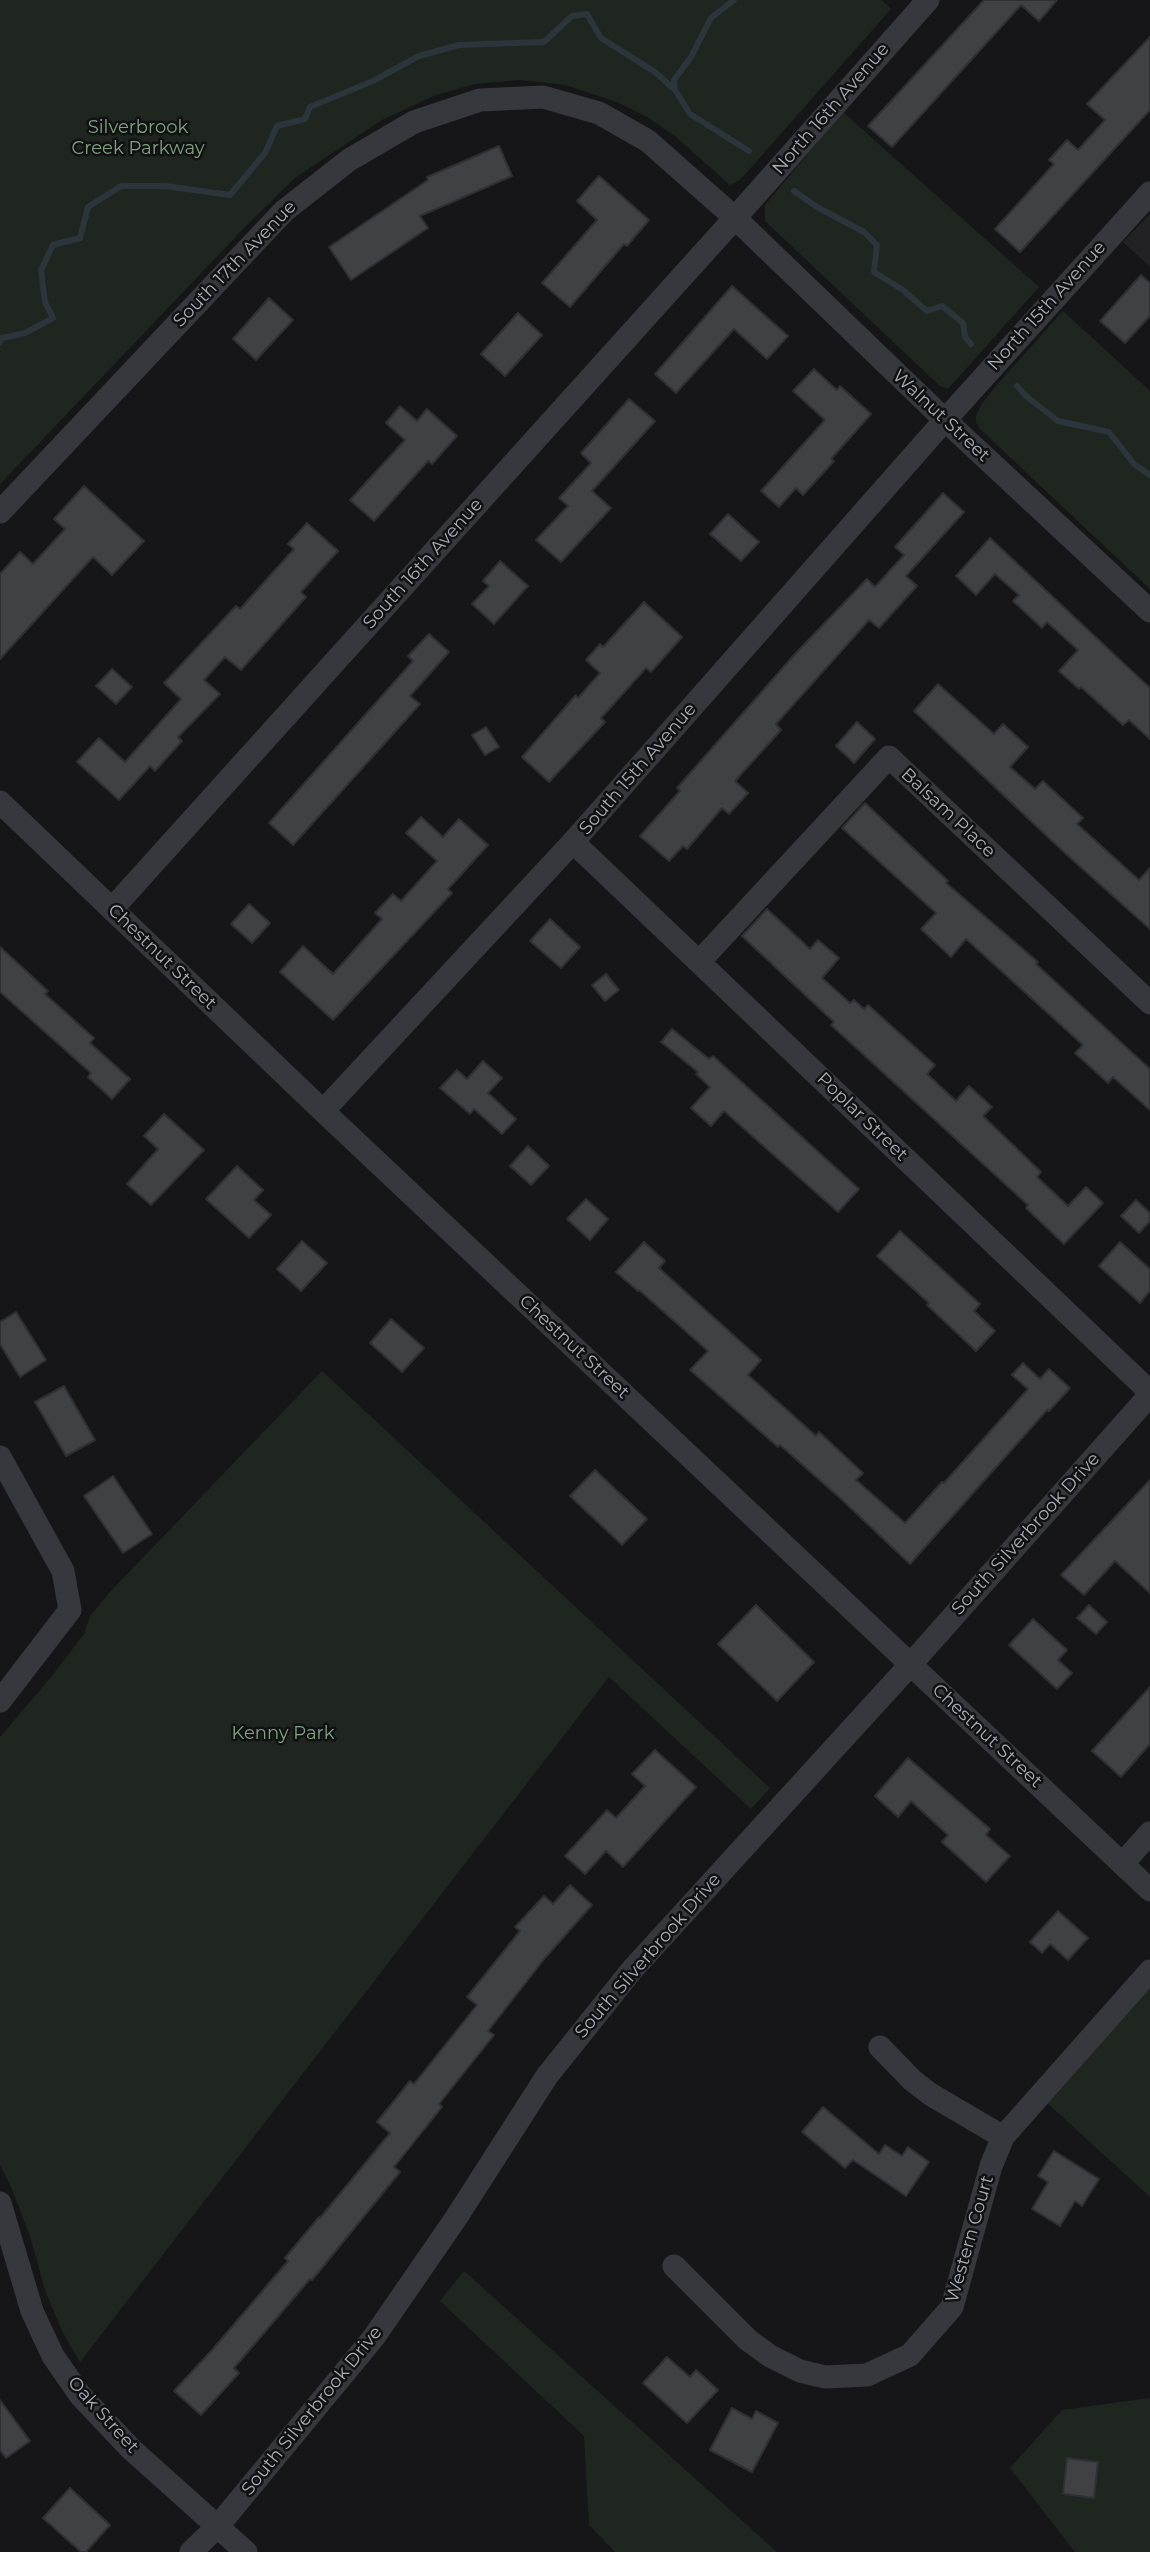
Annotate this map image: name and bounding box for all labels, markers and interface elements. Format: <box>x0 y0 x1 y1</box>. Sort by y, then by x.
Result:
street label: North 16th Avenue <box>768 39 894 179</box>
park label: Silverbrook Creek Parkway <box>71 117 205 160</box>
street label: South 17th Avenue <box>169 196 301 332</box>
street label: North 15th Avenue <box>983 237 1111 375</box>
street label: Walnut Street <box>888 365 994 467</box>
street label: South 16th Avenue <box>359 494 487 634</box>
street label: South 15th Avenue <box>575 699 701 839</box>
street label: Balsam Place <box>896 764 1000 862</box>
street label: Chestnut Street <box>103 900 221 1014</box>
street label: Poplar Street <box>812 1068 912 1166</box>
street label: Chestnut Street <box>514 1290 634 1404</box>
street label: South Silverbrook Drive <box>947 1448 1105 1620</box>
street label: Chestnut Street <box>927 1679 1047 1793</box>
park label: Kenny Park <box>232 1723 334 1745</box>
street label: South Silverbrook Drive <box>571 1869 725 2043</box>
street label: Western Court <box>942 2173 998 2305</box>
street label: South Silverbrook Drive <box>237 2322 387 2500</box>
street label: Oak Street <box>63 2372 143 2458</box>

